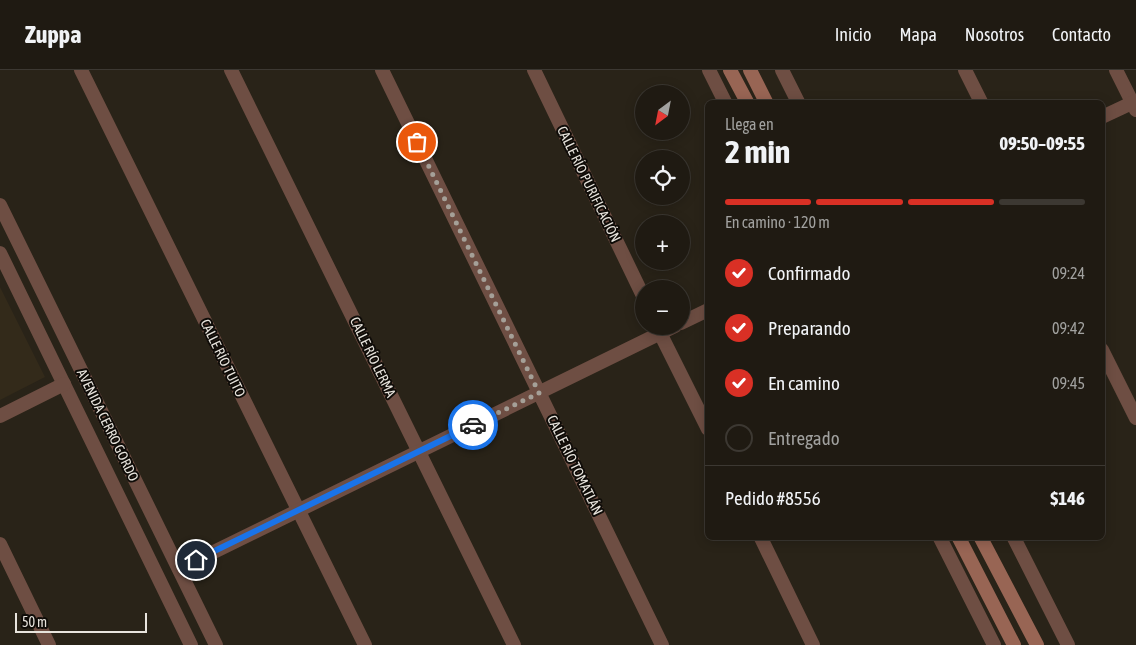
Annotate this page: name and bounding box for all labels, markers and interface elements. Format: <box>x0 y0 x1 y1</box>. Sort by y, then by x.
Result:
text: Zuppa <box>25 21 81 48</box>
text: Inicio <box>835 24 871 45</box>
text: Mapa <box>899 24 937 45</box>
text: Nosotros <box>965 24 1024 45</box>
text: Contacto <box>1052 24 1111 45</box>
north arrow <box>635 85 690 140</box>
map controls <box>635 85 690 335</box>
text: Llega en <box>725 115 774 133</box>
pin <box>396 121 438 163</box>
street label: CALLE RÍO PURIFICACIÓN <box>554 123 624 245</box>
icon: bag <box>403 128 431 156</box>
text: 09:50–09:55 <box>999 132 1085 154</box>
text: 2 min <box>725 133 790 170</box>
button: locate <box>635 150 690 205</box>
text: En camino · 120 m <box>725 213 830 231</box>
button: + <box>635 215 690 270</box>
icon: check <box>725 259 753 287</box>
text: Confirmado <box>768 262 850 284</box>
text: 09:24 <box>1052 264 1085 282</box>
button: − <box>635 280 690 335</box>
street label: CALLE RÍO LERMA <box>347 314 399 400</box>
icon: check <box>725 314 753 342</box>
street label: CALLE RÍO TUITO <box>197 316 249 400</box>
text: Preparando <box>768 317 851 339</box>
text: 09:42 <box>1052 319 1085 337</box>
street label: AVENIDA CERRO GORDO <box>74 366 142 484</box>
icon: check <box>725 369 753 397</box>
text: En camino <box>768 372 840 394</box>
text: 09:45 <box>1052 374 1085 392</box>
courier <box>448 400 498 450</box>
icon: car <box>459 411 487 439</box>
street label: CALLE RÍO TOMATLÁN <box>544 413 606 517</box>
text: Entregado <box>768 427 840 449</box>
text: Pedido #8556 <box>725 487 821 509</box>
text: $146 <box>1050 487 1085 509</box>
pin <box>175 539 217 581</box>
icon: home <box>182 546 210 574</box>
scale bar <box>15 610 148 633</box>
text: 50 m <box>22 614 47 630</box>

